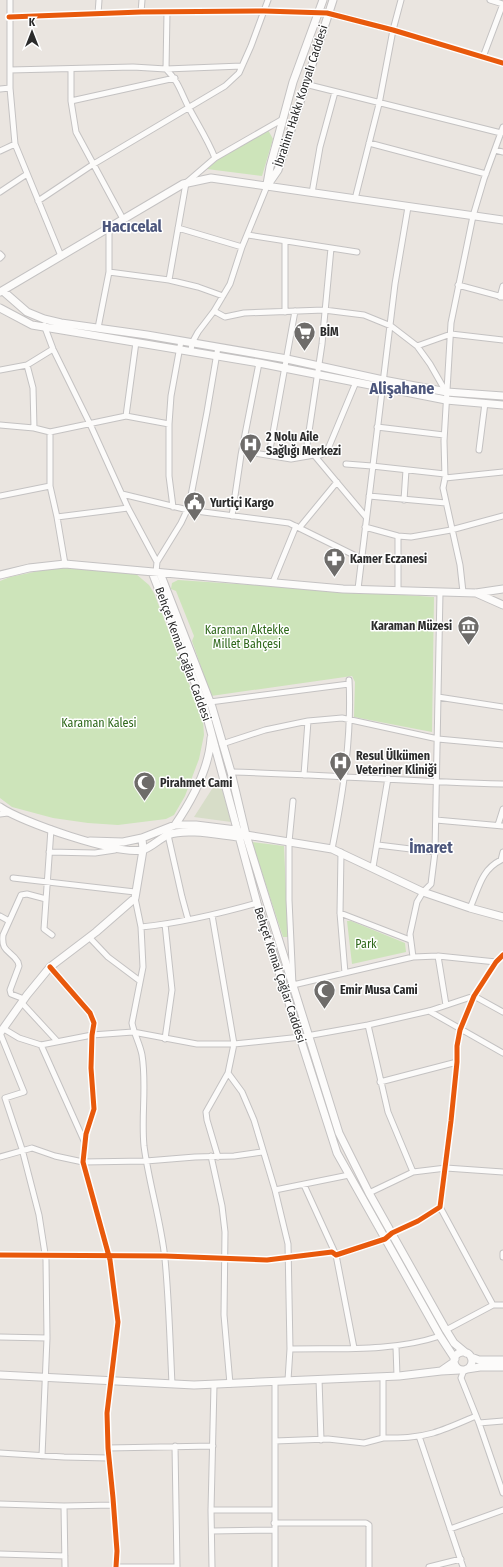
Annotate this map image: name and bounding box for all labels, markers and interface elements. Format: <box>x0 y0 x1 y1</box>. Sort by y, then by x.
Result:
north arrow <box>12 12 52 52</box>
text: K <box>29 16 36 29</box>
street label: İbrahim Hakkı Konyalı Caddesi <box>270 23 331 169</box>
district label: Hacıcelal <box>102 217 163 236</box>
supermarket icon: BİM <box>291 319 317 352</box>
place label: BİM <box>320 324 339 339</box>
district label: Alişahane <box>369 379 434 399</box>
place label: 2 Nolu Aile Sağlığı Merkezi <box>265 430 341 458</box>
hospital icon: 2 Nolu Aile Sağlığı Merkezi <box>238 431 264 464</box>
public building icon: Yurtiçi Kargo <box>182 490 208 523</box>
place label: Yurtiçi Kargo <box>209 496 274 511</box>
pharmacy icon: Kamer Eczanesi <box>322 546 348 579</box>
place label: Kamer Eczanesi <box>350 552 427 566</box>
street label: Behçet Kemal Çağlar Caddesi <box>152 585 214 723</box>
museum icon: Karaman Müzesi <box>455 613 481 646</box>
place label: Karaman Müzesi <box>371 619 452 633</box>
park label: Karaman Aktekke Millet Bahçesi <box>205 623 289 651</box>
park label: Karaman Kalesi <box>61 716 137 730</box>
place label: Resul Ülkümen Veteriner Kliniği <box>355 748 437 777</box>
hospital icon: Resul Ülkümen Veteriner Kliniği <box>327 750 353 783</box>
mosque icon: Pirahmet Cami <box>131 770 157 803</box>
place label: Pirahmet Cami <box>160 776 232 790</box>
district label: İmaret <box>409 838 453 857</box>
street label: Behçet Kemal Çağlar Caddesi <box>251 905 309 1045</box>
park label: Park <box>355 937 377 951</box>
mosque icon: Emir Musa Cami <box>312 977 338 1010</box>
place label: Emir Musa Cami <box>340 983 418 997</box>

